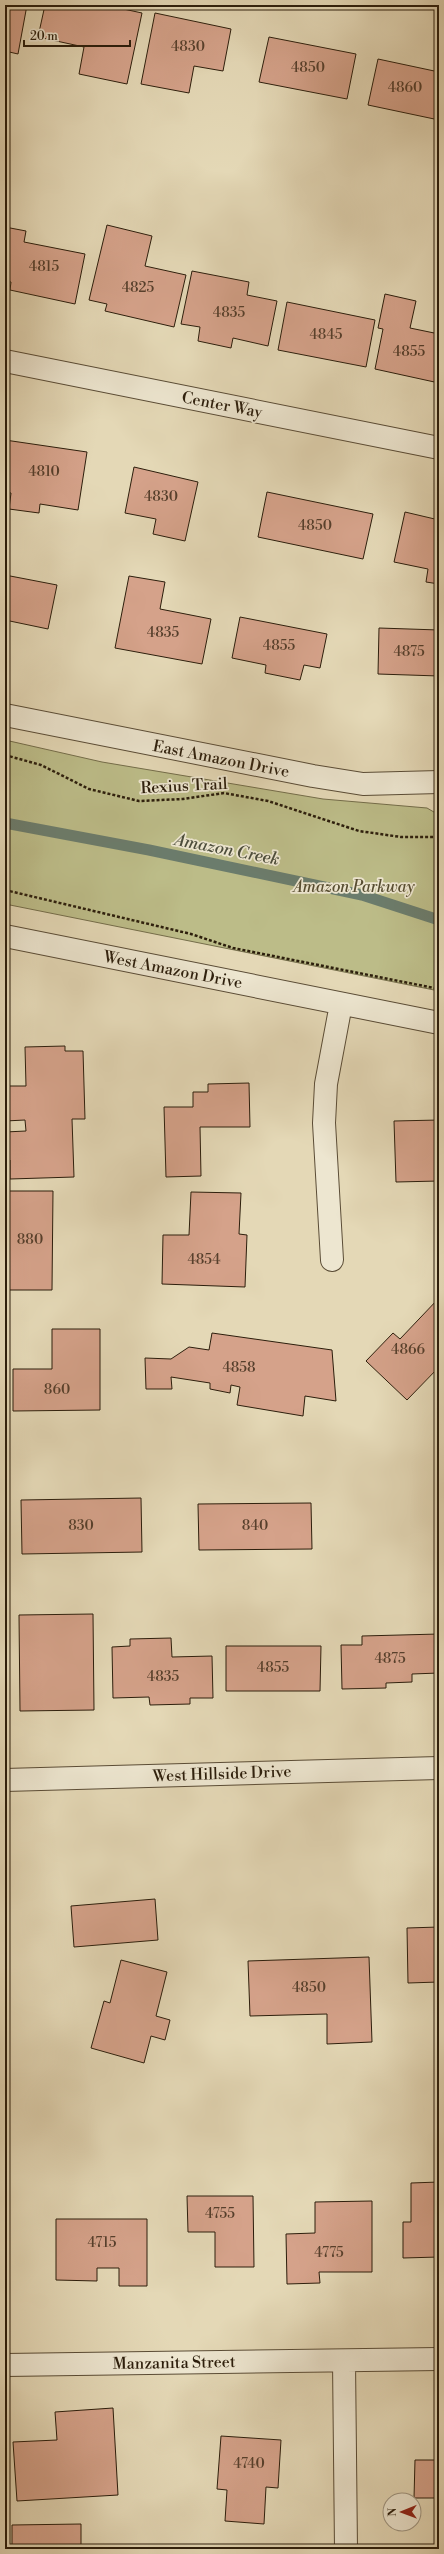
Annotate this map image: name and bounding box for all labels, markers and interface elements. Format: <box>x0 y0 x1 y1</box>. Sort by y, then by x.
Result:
scale bar <box>24 22 130 48</box>
text: 20 m <box>30 29 58 44</box>
house number: 4830 <box>171 38 205 56</box>
house number: 4850 <box>291 59 325 77</box>
house number: 4860 <box>388 79 422 97</box>
house number: 4815 <box>29 258 59 276</box>
house number: 4825 <box>122 279 155 297</box>
house number: 4835 <box>213 304 245 322</box>
house number: 4845 <box>309 326 343 344</box>
house number: 4855 <box>393 343 425 361</box>
street label: Center Way <box>180 387 264 423</box>
house number: 4810 <box>28 463 60 481</box>
house number: 4830 <box>144 488 178 506</box>
house number: 4850 <box>298 517 332 535</box>
house number: 4835 <box>147 624 179 642</box>
house number: 4855 <box>263 637 295 655</box>
house number: 4875 <box>393 643 425 661</box>
street label: East Amazon Drive <box>151 736 291 782</box>
street label: Rexius Trail <box>140 774 228 798</box>
water label: Amazon Creek <box>171 829 281 871</box>
park label: Amazon Parkway <box>291 877 415 897</box>
street label: West Amazon Drive <box>101 947 244 993</box>
house number: 880 <box>17 1231 43 1249</box>
house number: 4854 <box>187 1251 221 1269</box>
house number: 4866 <box>391 1341 425 1359</box>
house number: 4858 <box>222 1359 256 1377</box>
house number: 860 <box>44 1381 70 1399</box>
house number: 830 <box>68 1517 94 1535</box>
house number: 840 <box>242 1517 268 1535</box>
house number: 4875 <box>374 1650 406 1668</box>
house number: 4855 <box>257 1659 289 1677</box>
house number: 4835 <box>147 1668 179 1686</box>
street label: West Hillside Drive <box>151 1762 292 1786</box>
house number: 4850 <box>292 1979 326 1997</box>
house number: 4755 <box>205 2205 235 2223</box>
house number: 4715 <box>87 2234 117 2252</box>
house number: 4775 <box>314 2244 344 2262</box>
street label: Manzanita Street <box>112 2352 236 2374</box>
house number: 4740 <box>233 2455 265 2473</box>
north arrow <box>382 2492 422 2532</box>
text: N <box>386 2507 400 2517</box>

